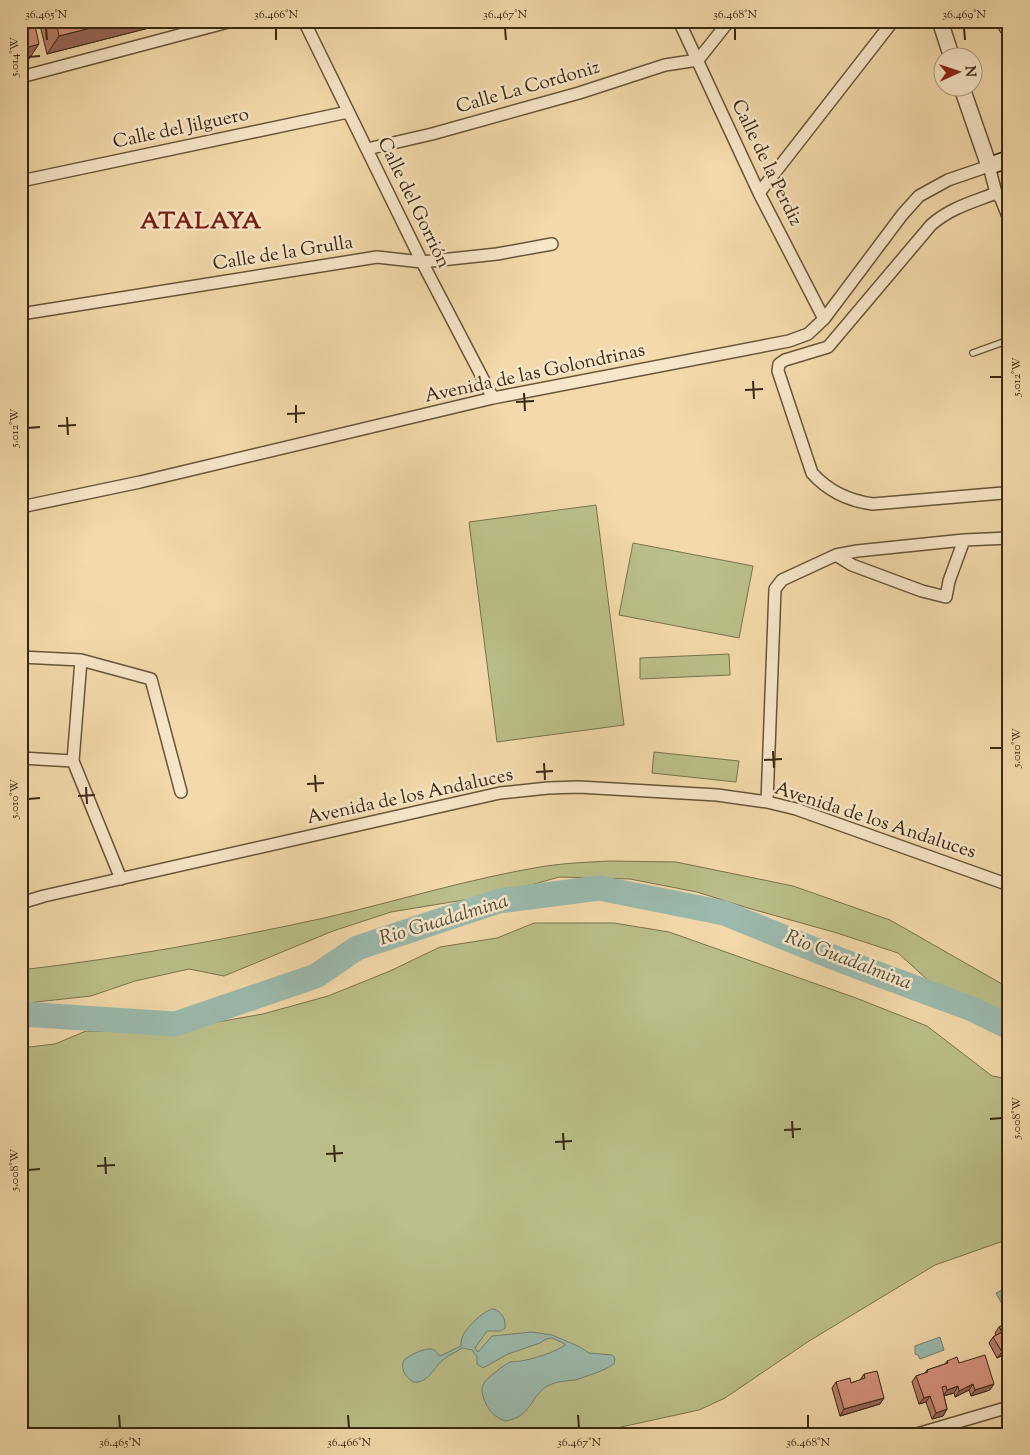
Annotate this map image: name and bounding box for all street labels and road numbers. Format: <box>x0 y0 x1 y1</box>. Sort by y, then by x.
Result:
street label: Calle La Cordoniz <box>453 55 603 121</box>
street label: Calle de la Perdiz <box>724 95 808 231</box>
street label: Calle del Jilguero <box>111 101 251 157</box>
street label: Calle del Gorrión <box>370 133 456 273</box>
street label: Calle de la Grulla <box>211 230 355 278</box>
street label: Avenida de las Golondrinas <box>422 337 648 411</box>
street label: Avenida de los Andaluces <box>304 762 516 832</box>
street label: Avenida de los Andaluces <box>771 776 979 866</box>

